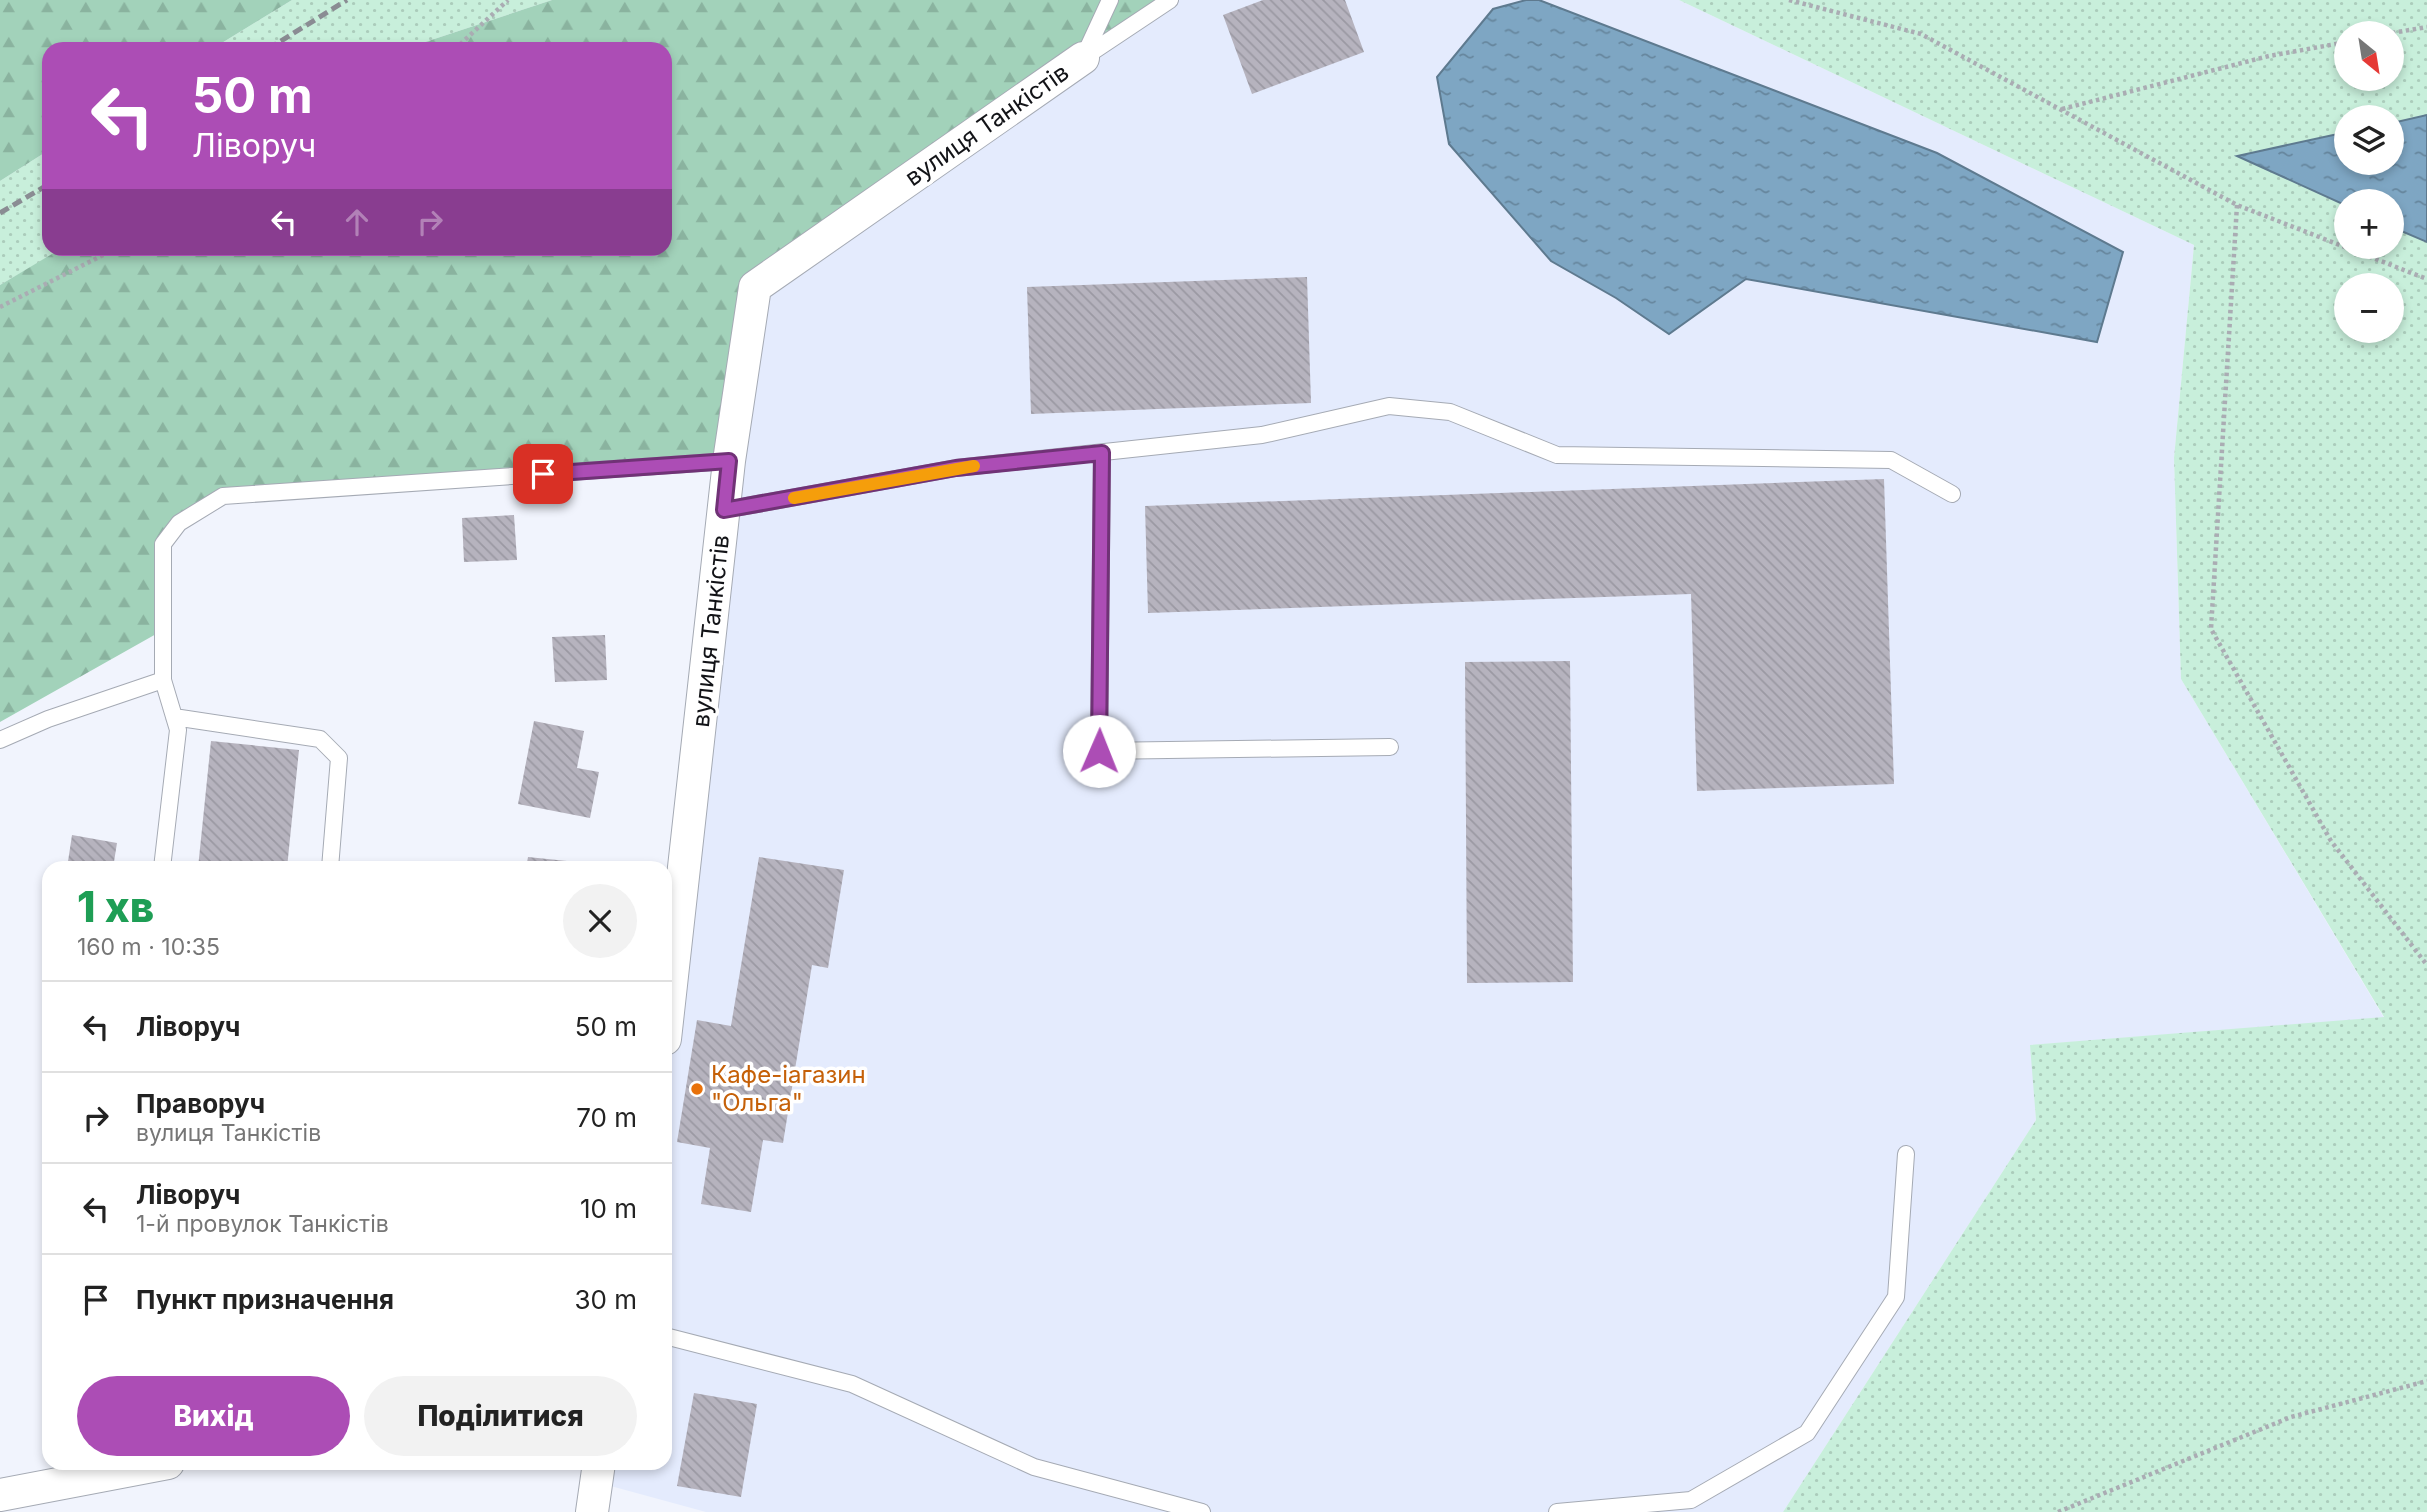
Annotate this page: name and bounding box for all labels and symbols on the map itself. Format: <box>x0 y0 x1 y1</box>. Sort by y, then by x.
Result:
north arrow <box>2334 21 2404 91</box>
street label: вулиця Танкістів <box>899 57 1074 192</box>
pin <box>513 444 573 504</box>
street label: вулиця Танкістів <box>686 533 735 729</box>
position arrow <box>1062 714 1136 788</box>
place label: Кафе-іагазин "Ольга" <box>711 1060 866 1117</box>
marker: Кафе-іагазин "Ольга" <box>689 1081 705 1097</box>

